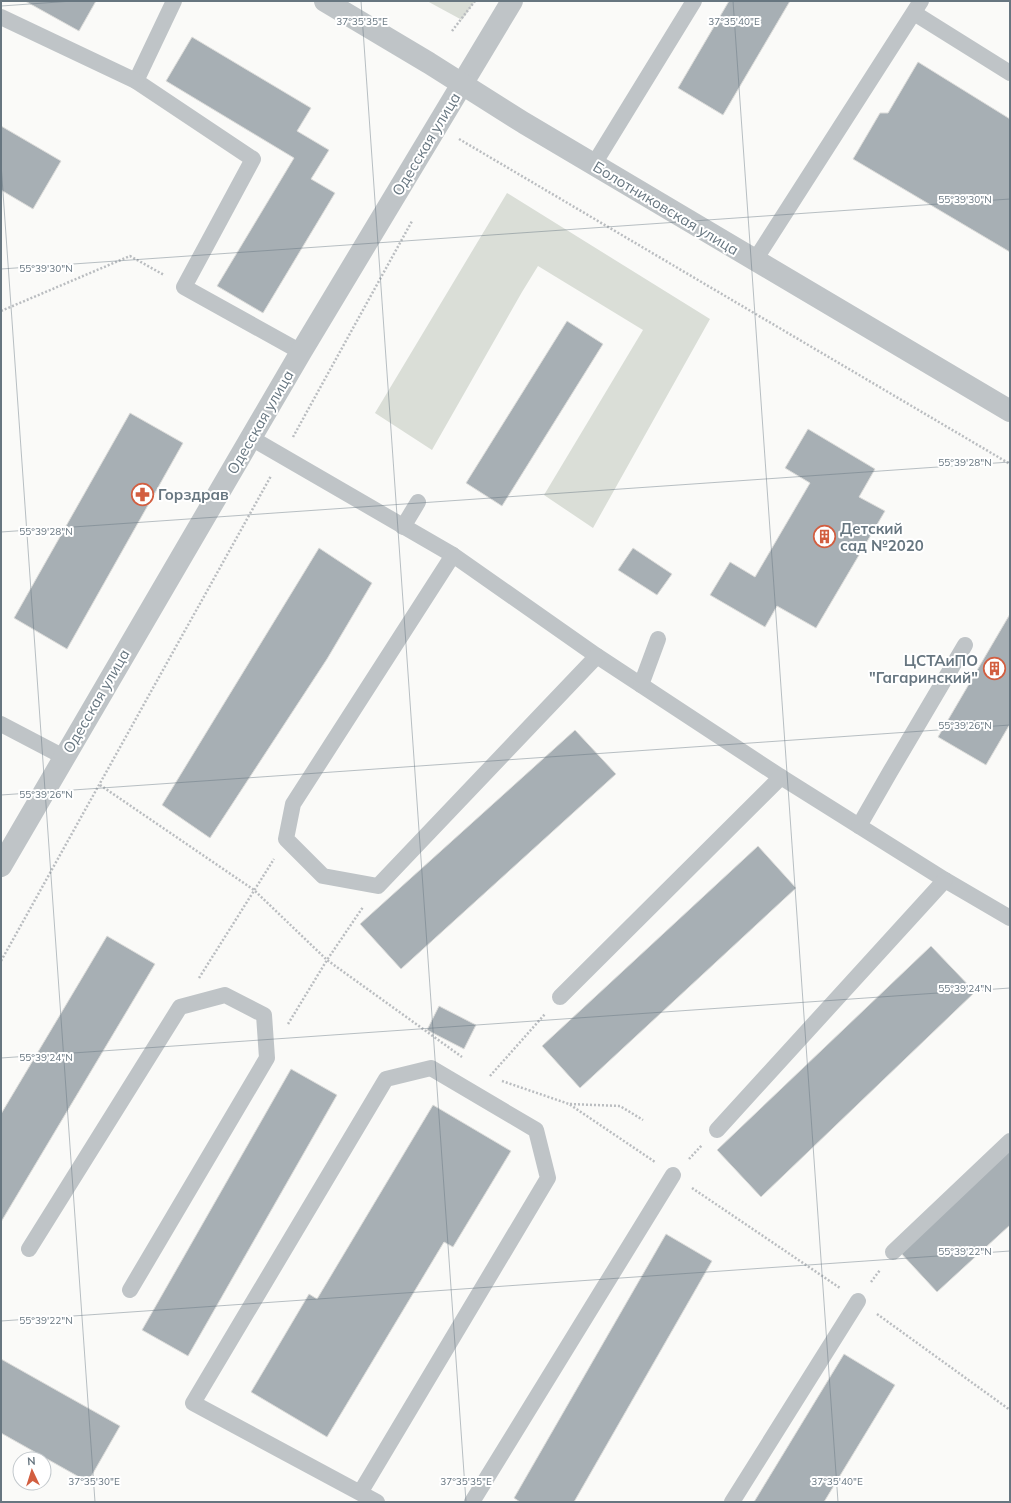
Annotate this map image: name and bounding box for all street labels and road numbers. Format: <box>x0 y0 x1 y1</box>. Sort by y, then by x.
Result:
street label: Одесская улица <box>388 89 464 199</box>
street label: Болотниковская улица <box>590 157 742 259</box>
street label: Одесская улица <box>222 367 298 477</box>
street label: Одесская улица <box>58 646 134 756</box>

